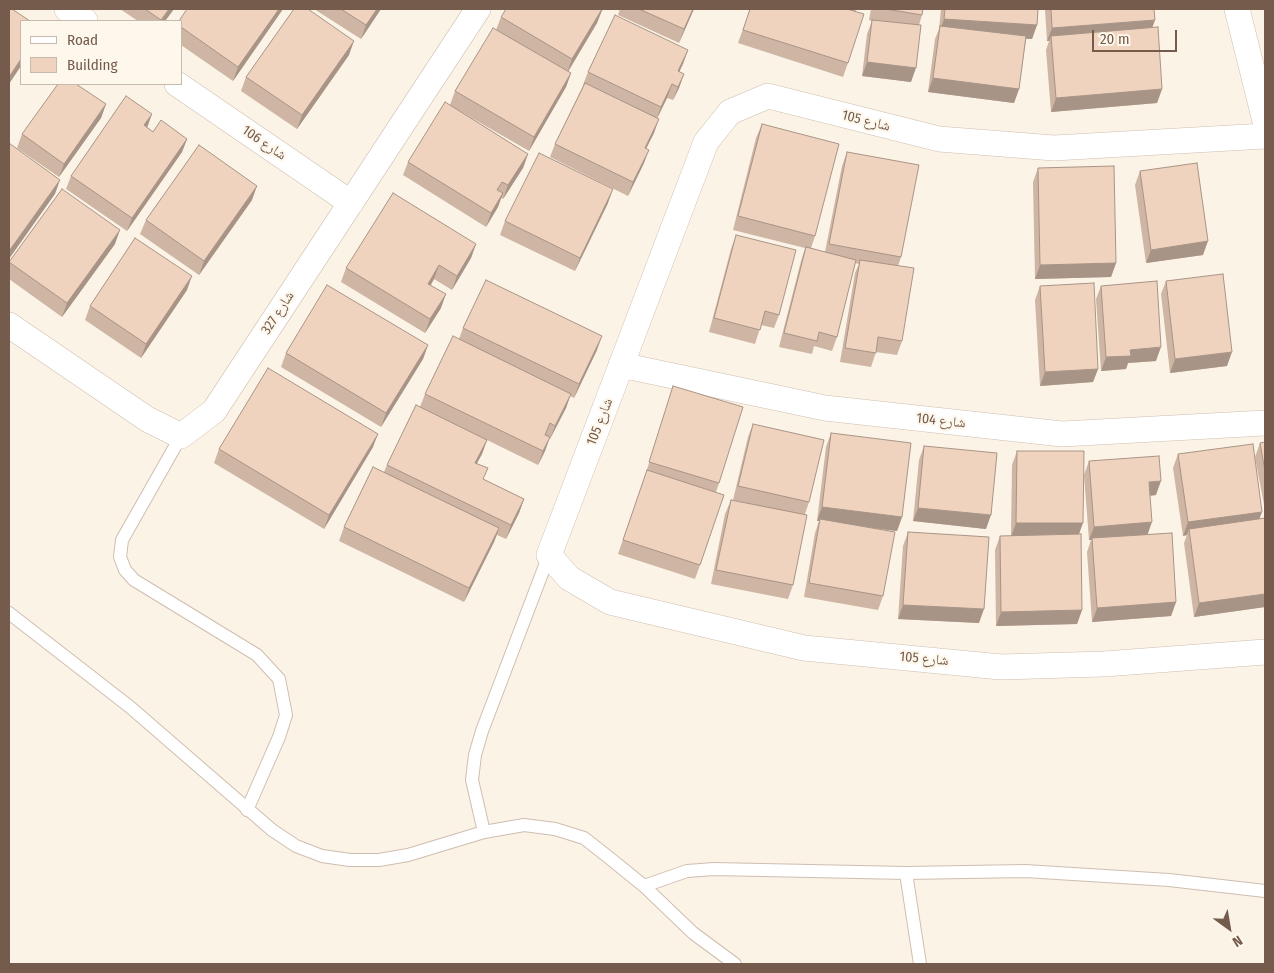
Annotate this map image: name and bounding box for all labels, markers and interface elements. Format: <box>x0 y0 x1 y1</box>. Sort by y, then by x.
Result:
legend <box>20 20 182 85</box>
scale bar <box>1094 20 1179 52</box>
text: 20 m <box>1100 30 1130 48</box>
text: Road <box>67 31 98 49</box>
text: Building <box>67 56 118 74</box>
street label: شارع 105 <box>840 107 892 135</box>
street label: شارع 106 <box>239 122 289 164</box>
street label: شارع 327 <box>258 288 298 338</box>
street label: شارع 105 <box>583 396 617 448</box>
street label: شارع 104 <box>916 410 966 432</box>
street label: شارع 105 <box>899 648 949 670</box>
north arrow <box>1204 903 1254 953</box>
text: N <box>1229 932 1245 951</box>

